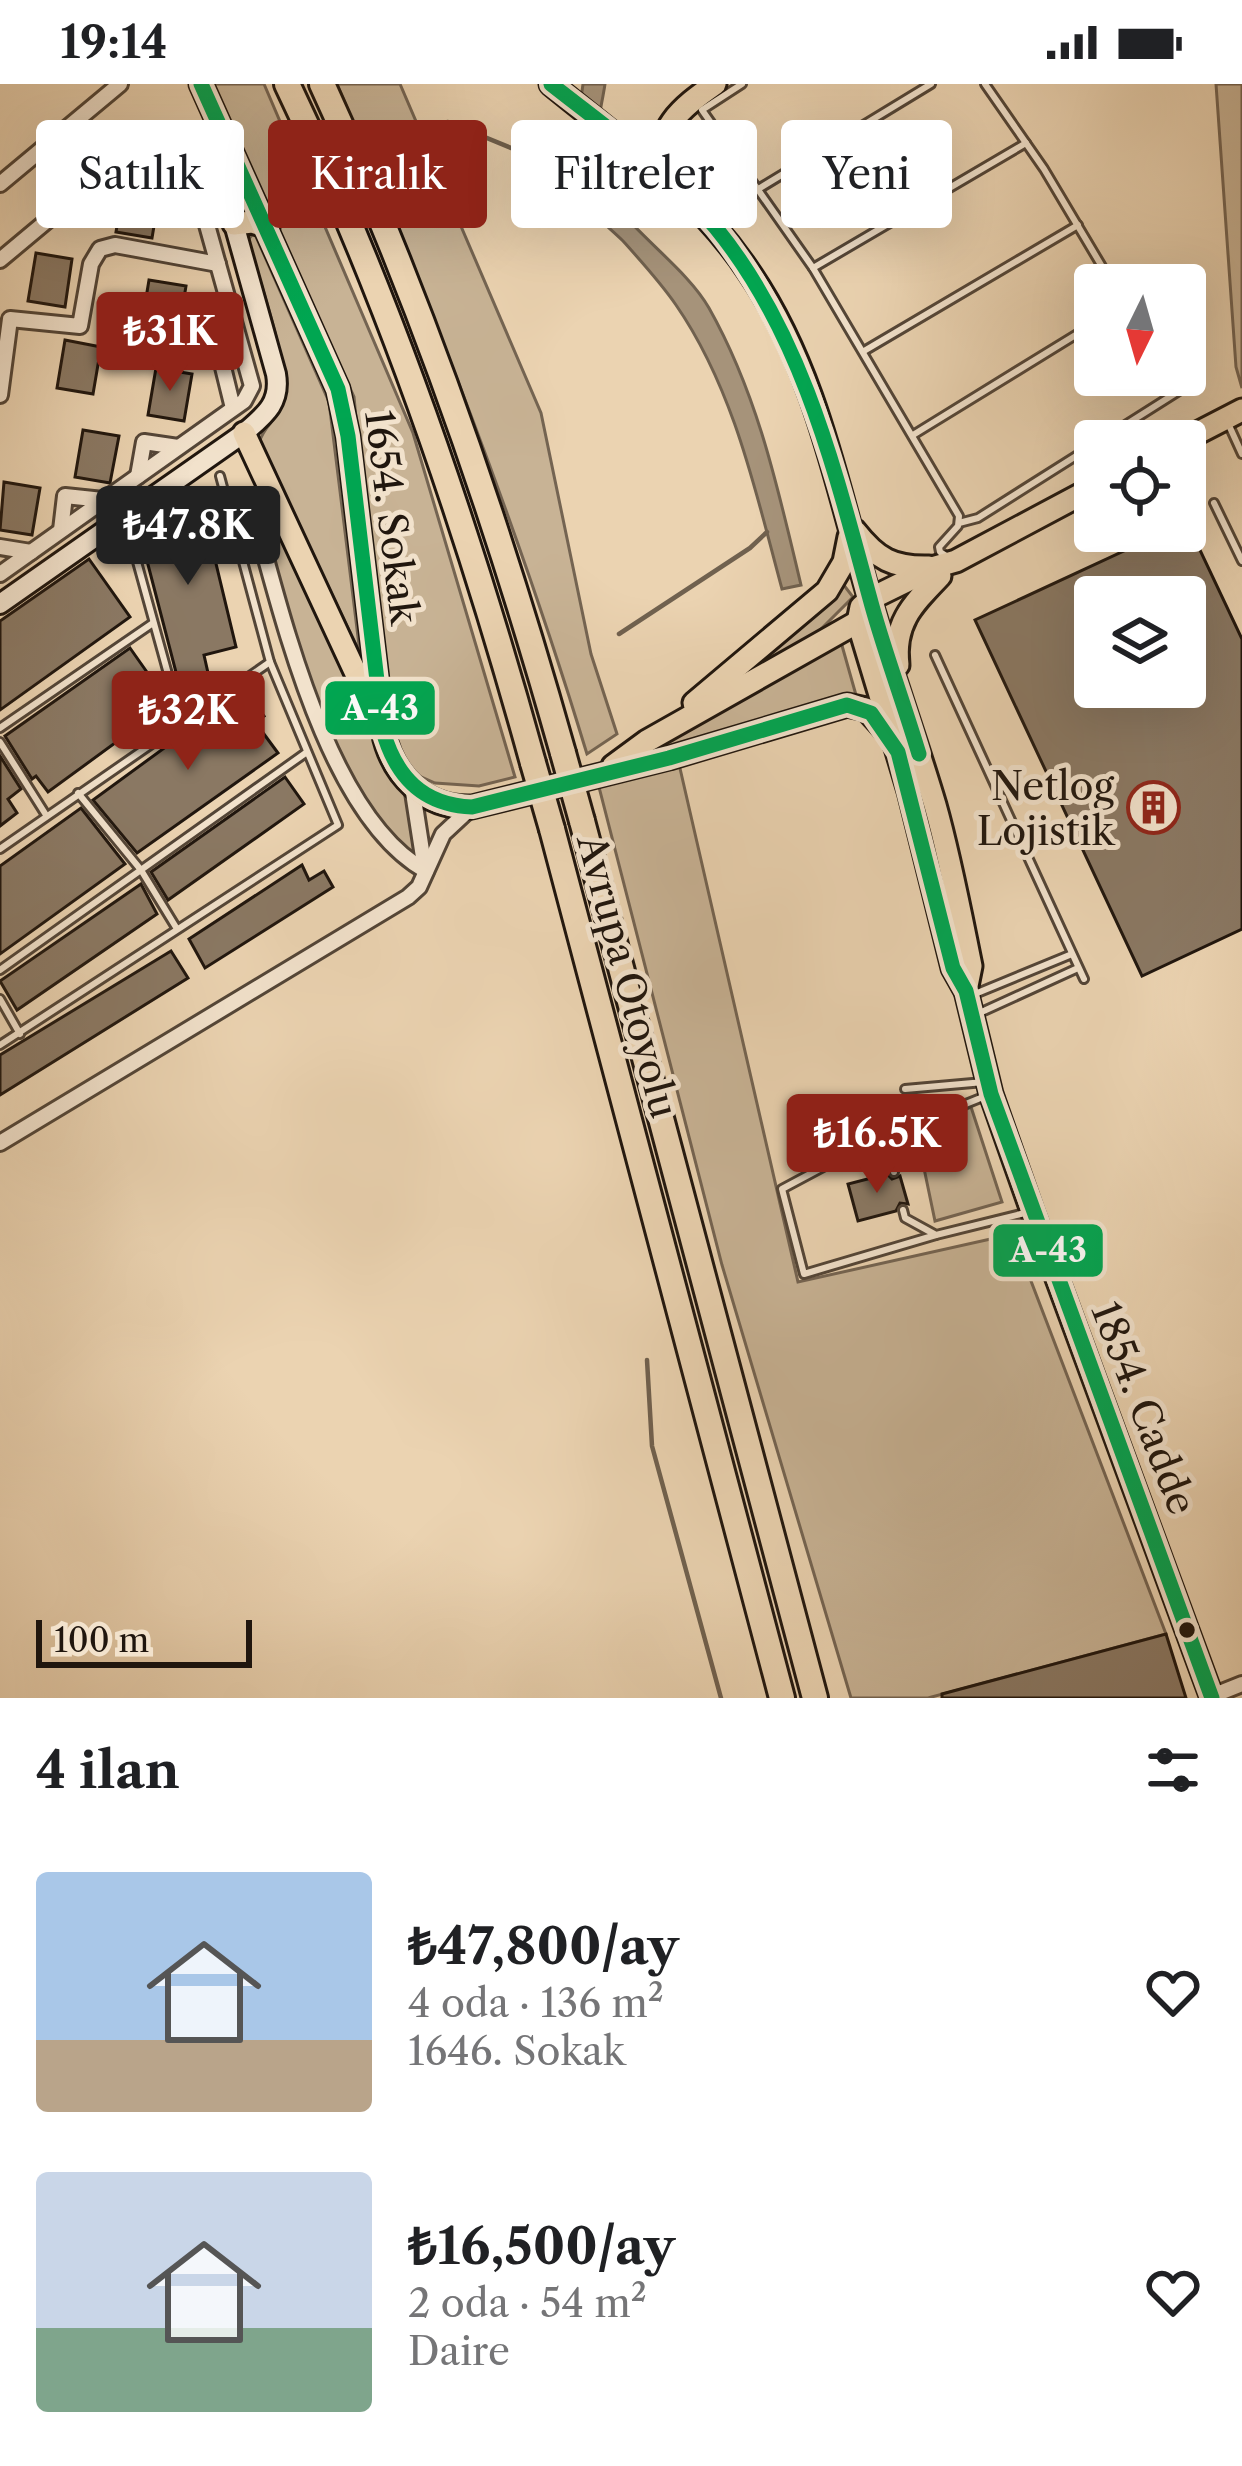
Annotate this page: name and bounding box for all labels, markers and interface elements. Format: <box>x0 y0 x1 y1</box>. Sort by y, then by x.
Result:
text: 19:14 <box>60 14 167 70</box>
chip: Satılık <box>36 120 244 228</box>
chip: Kiralık <box>268 120 487 228</box>
chip: Filtreler <box>511 120 757 228</box>
chip: Yeni <box>781 120 952 228</box>
north arrow <box>1074 264 1206 396</box>
map controls <box>1074 264 1206 708</box>
pin: ₺31K <box>99 292 241 394</box>
text: ₺31K <box>123 307 217 355</box>
street label: 1654. Sokak <box>355 407 429 628</box>
button: locate <box>1074 420 1206 552</box>
pin: ₺47.8K <box>90 486 286 588</box>
text: ₺47.8K <box>123 501 253 549</box>
button: layers <box>1074 576 1206 708</box>
pin: ₺32K <box>117 671 259 773</box>
line badge: A-43 <box>323 679 437 737</box>
text: ₺32K <box>139 686 237 734</box>
text: A-43 <box>340 688 419 729</box>
place label: Netlog Lojistik <box>977 762 1115 855</box>
building icon: Netlog Lojistik <box>1125 780 1181 836</box>
street label: Avrupa Otoyolu <box>567 828 689 1123</box>
pin: ₺16.5K <box>779 1094 975 1196</box>
text: ₺16.5K <box>814 1109 940 1157</box>
line badge: A-43 <box>991 1222 1105 1279</box>
text: A-43 <box>1008 1230 1087 1271</box>
street label: 1854. Cadde <box>1081 1295 1207 1521</box>
scale bar <box>36 1614 252 1667</box>
unlabelled marker <box>1176 1619 1198 1641</box>
text: 100 m <box>54 1620 149 1661</box>
icon: filters <box>1140 1737 1206 1803</box>
text: 4 ilan <box>36 1739 180 1801</box>
text: ₺47,800/ay <box>408 1915 679 1977</box>
icon: home <box>132 1920 276 2064</box>
icon: heart <box>1140 1959 1206 2025</box>
text: 4 oda · 136 m² <box>408 1979 664 2027</box>
text: 1646. Sokak <box>408 2027 625 2075</box>
text: ₺16,500/ay <box>408 2215 675 2277</box>
icon: home <box>132 2220 276 2364</box>
icon: heart <box>1140 2259 1206 2325</box>
text: 2 oda · 54 m² <box>408 2279 647 2327</box>
text: Daire <box>408 2327 510 2375</box>

